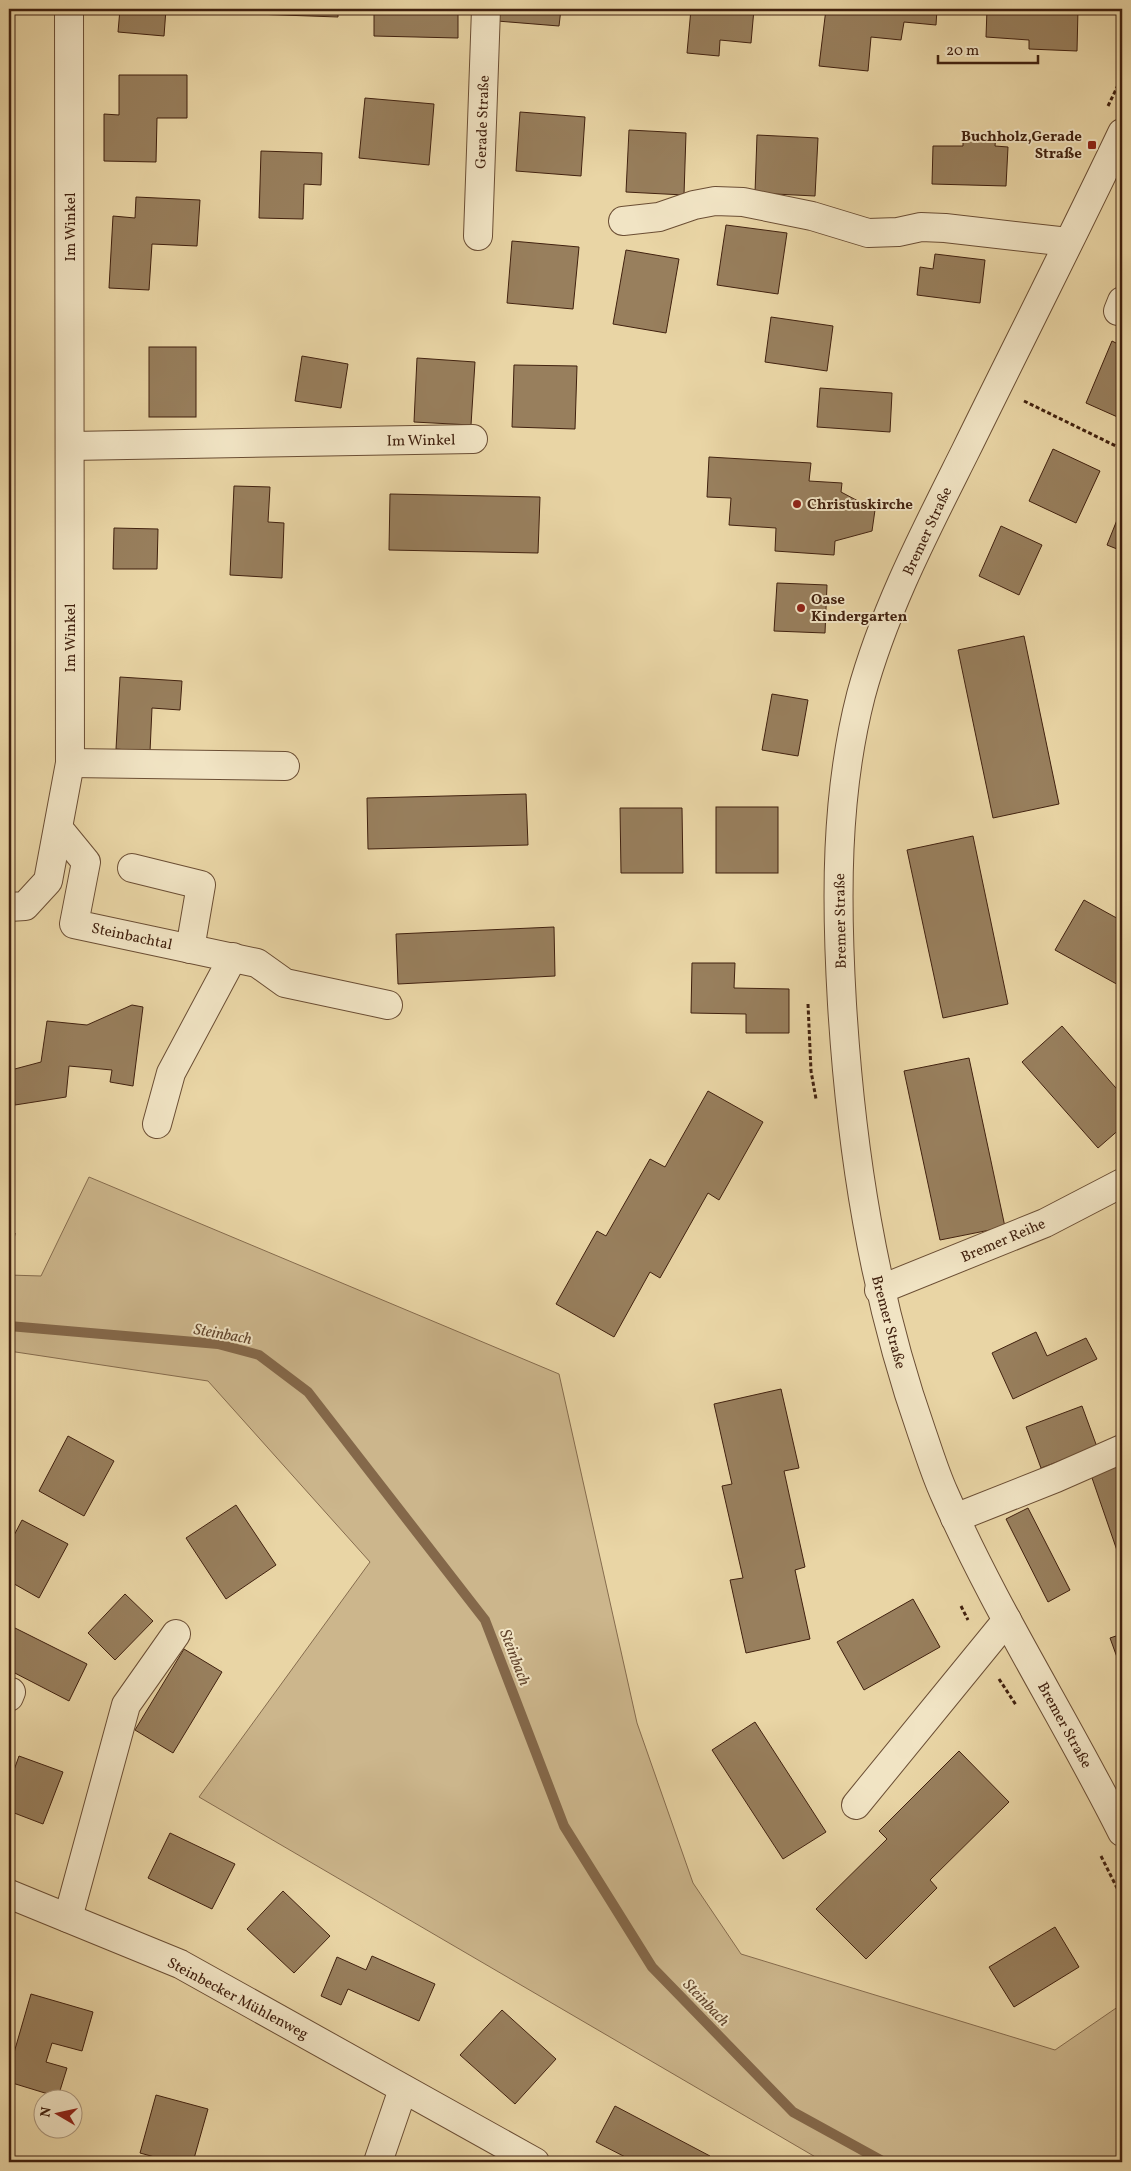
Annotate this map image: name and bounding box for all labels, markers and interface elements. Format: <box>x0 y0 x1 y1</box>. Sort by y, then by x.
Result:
scale bar <box>938 32 1038 64</box>
text: 20 m <box>946 41 979 62</box>
street label: Gerade Straße <box>471 75 496 169</box>
place label: Buchholz,Gerade Straße <box>961 127 1082 165</box>
marker: Buchholz,Gerade Straße <box>1086 139 1098 151</box>
street label: Im Winkel <box>61 193 82 261</box>
street label: Im Winkel <box>386 430 456 453</box>
street label: Bremer Straße <box>899 484 958 579</box>
place label: Christuskirche <box>807 495 913 516</box>
marker: Christuskirche <box>791 498 803 510</box>
place label: Oase Kindergarten <box>811 590 908 628</box>
marker: Oase Kindergarten <box>795 602 807 614</box>
street label: Im Winkel <box>61 604 82 672</box>
street label: Bremer Straße <box>830 873 853 969</box>
street label: Steinbachtal <box>89 919 174 956</box>
street label: Bremer Reihe <box>958 1214 1049 1269</box>
street label: Bremer Straße <box>865 1273 910 1371</box>
water label: Steinbach <box>192 1319 254 1351</box>
water label: Steinbach <box>493 1626 535 1689</box>
street label: Bremer Straße <box>1031 1679 1096 1773</box>
street label: Steinbecker Mühlenweg <box>163 1953 312 2046</box>
water label: Steinbach <box>677 1975 734 2032</box>
north arrow <box>32 2088 82 2138</box>
text: N <box>36 2106 57 2119</box>

